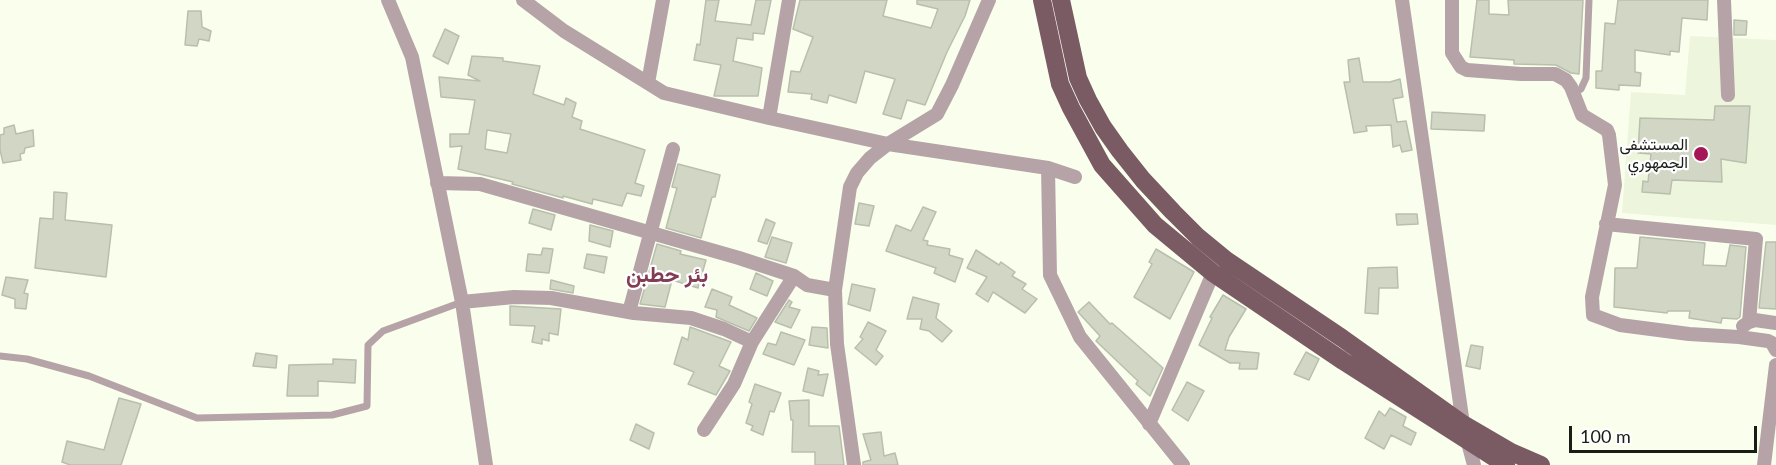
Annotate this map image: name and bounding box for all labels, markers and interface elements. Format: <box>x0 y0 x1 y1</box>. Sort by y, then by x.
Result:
place label: المستشفى الجمهوري <box>1619 135 1688 173</box>
marker: المستشفى الجمهوري <box>1692 145 1710 163</box>
district label: بئر حطبن <box>626 262 708 288</box>
scale bar <box>1572 414 1760 452</box>
text: 100 m <box>1580 425 1631 447</box>

